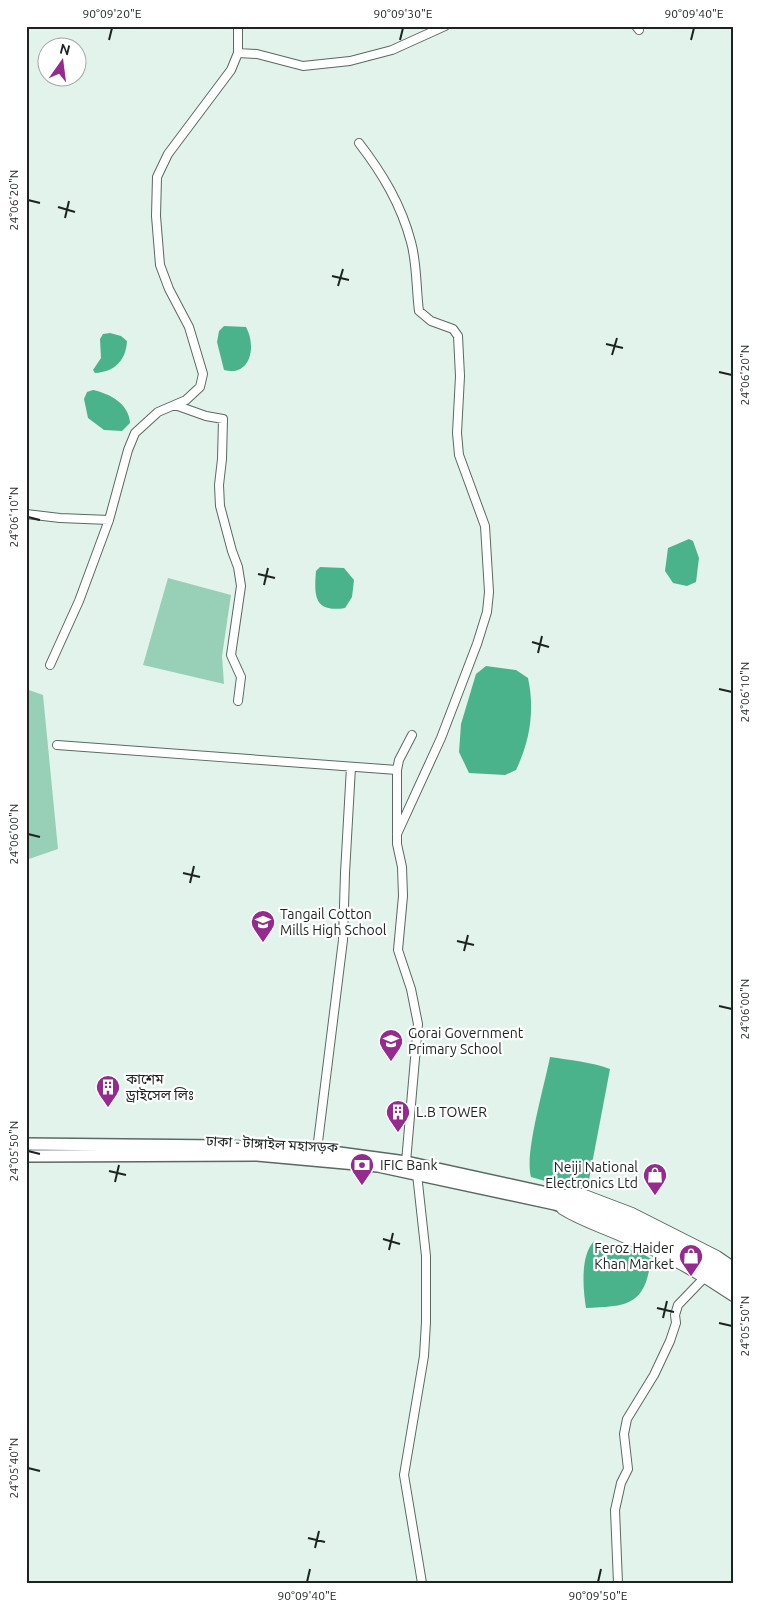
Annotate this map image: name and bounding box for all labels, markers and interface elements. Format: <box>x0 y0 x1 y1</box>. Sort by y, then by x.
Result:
text: 90°09'20"E <box>83 7 142 20</box>
text: 90°09'30"E <box>374 7 433 20</box>
text: 90°09'40"E <box>665 7 724 20</box>
north arrow <box>38 38 88 88</box>
text: N <box>58 40 72 58</box>
text: 24°06'20"N <box>7 170 20 230</box>
text: 24°06'20"N <box>738 345 751 405</box>
text: 24°06'10"N <box>7 487 20 547</box>
text: 24°06'10"N <box>738 662 751 722</box>
text: 24°06'00"N <box>7 804 20 864</box>
place label: Tangail Cotton Mills High School <box>280 906 387 938</box>
school or university icon: Tangail Cotton Mills High School <box>250 909 276 943</box>
text: 24°06'00"N <box>738 979 751 1039</box>
place label: Gorai Government Primary School <box>408 1025 524 1057</box>
school or university icon: Gorai Government Primary School <box>378 1028 404 1062</box>
place label: কাশেম ড্রাইসেল লিঃ <box>125 1071 194 1103</box>
building icon: কাশেম ড্রাইসেল লিঃ <box>95 1074 121 1108</box>
building icon: L.B TOWER <box>385 1099 411 1133</box>
place label: L.B TOWER <box>416 1104 487 1120</box>
text: 24°05'50"N <box>7 1121 20 1181</box>
street label: ঢাকা - টাঙ্গাইল মহাসড়ক <box>205 1132 339 1155</box>
bank icon: IFIC Bank <box>349 1152 375 1186</box>
place label: IFIC Bank <box>380 1157 437 1173</box>
place label: Neiji National Electronics Ltd <box>545 1159 638 1191</box>
shop icon: Neiji National Electronics Ltd <box>642 1162 668 1196</box>
place label: Feroz Haider Khan Market <box>594 1240 675 1272</box>
shop icon: Feroz Haider Khan Market <box>678 1243 704 1277</box>
text: 24°05'50"N <box>738 1296 751 1356</box>
text: 24°05'40"N <box>7 1438 20 1498</box>
text: 90°09'40"E <box>278 1589 337 1602</box>
text: 90°09'50"E <box>569 1589 628 1602</box>

